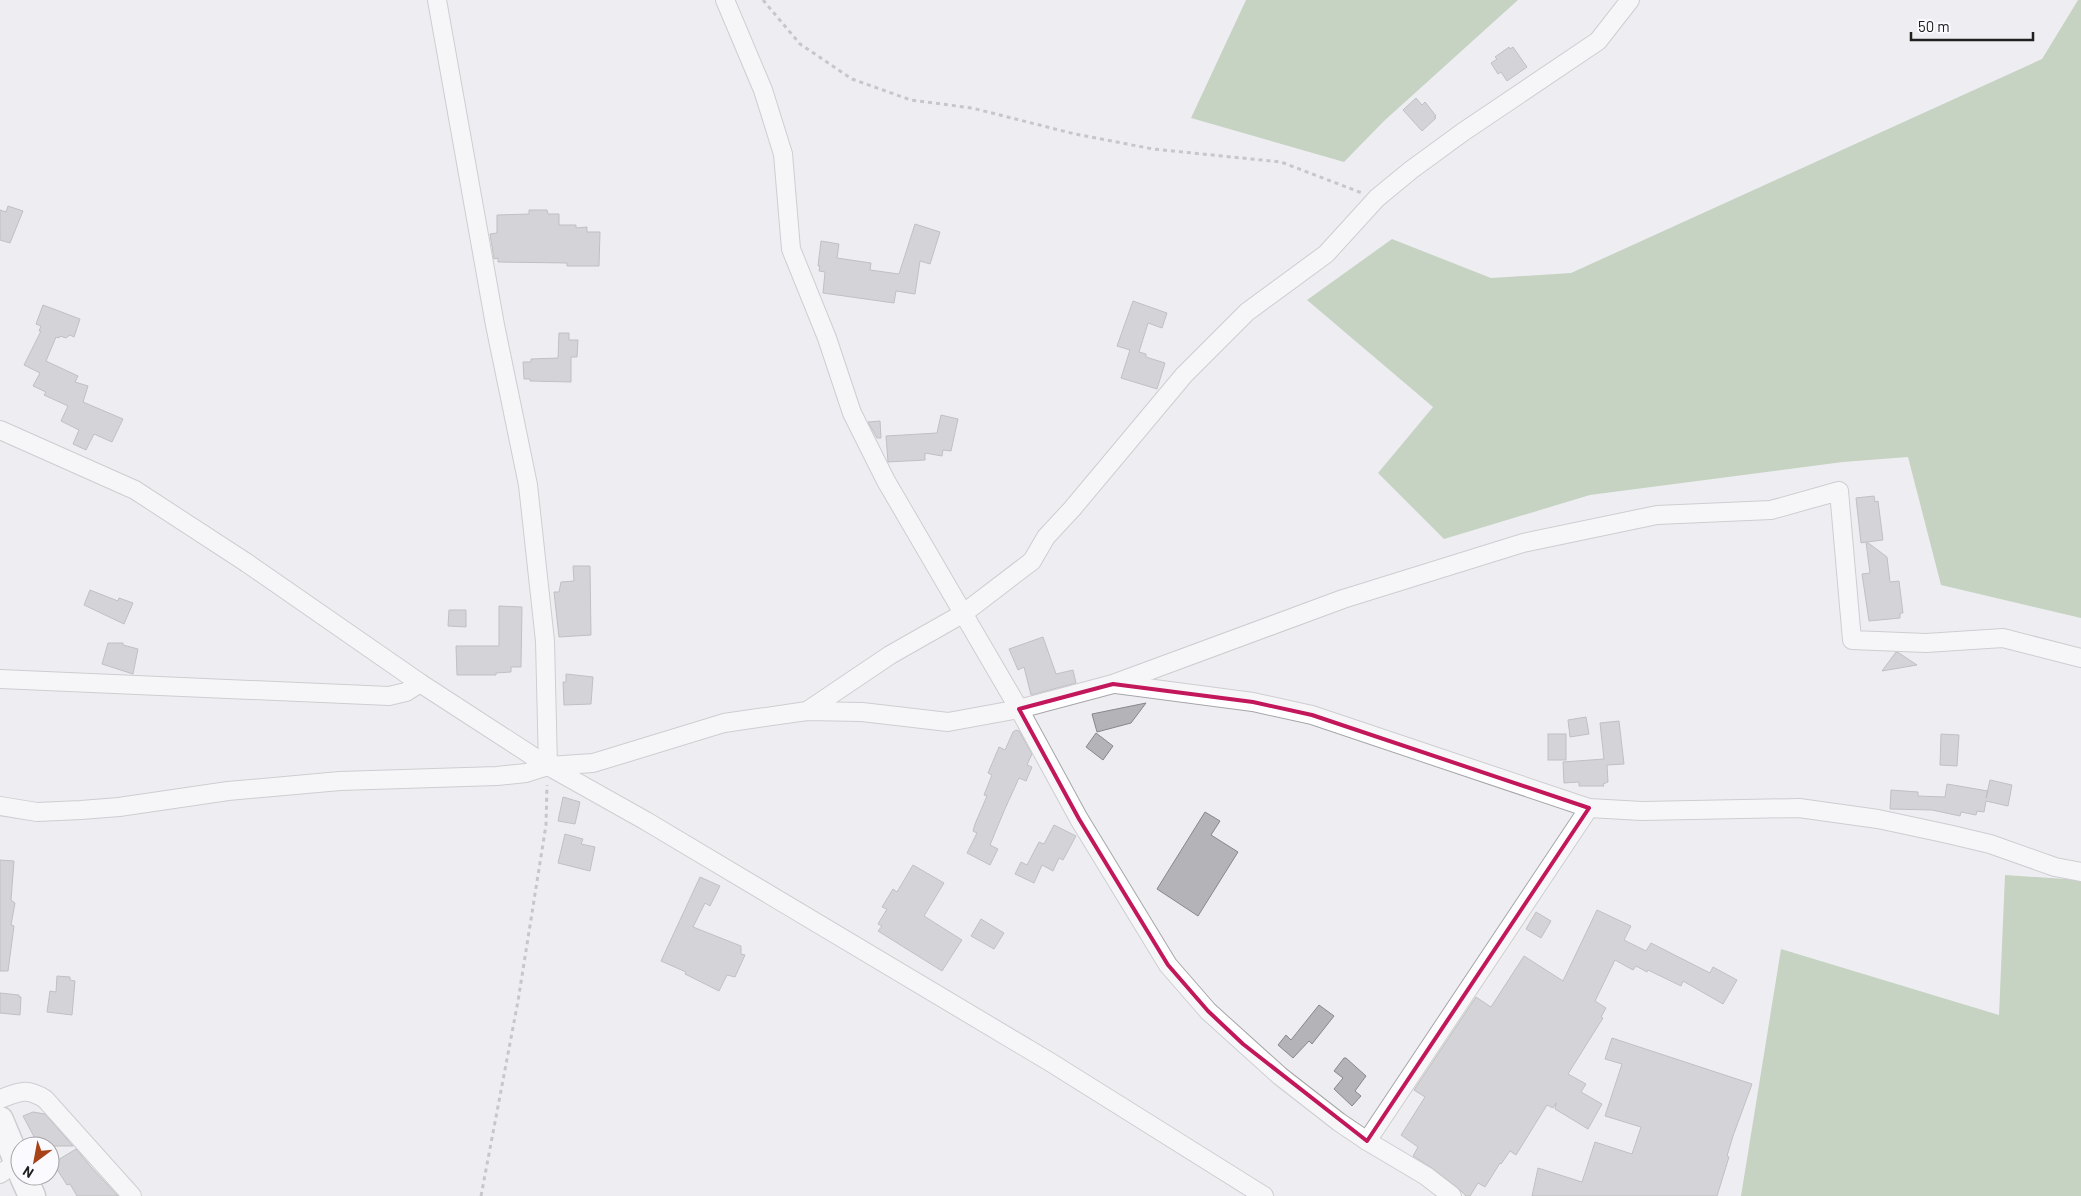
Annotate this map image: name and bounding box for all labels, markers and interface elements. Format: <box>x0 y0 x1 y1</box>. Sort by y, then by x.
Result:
scale bar <box>1911 10 2034 42</box>
text: 50 m <box>1918 17 1950 35</box>
north arrow <box>10 1136 60 1186</box>
text: N <box>19 1163 36 1182</box>

